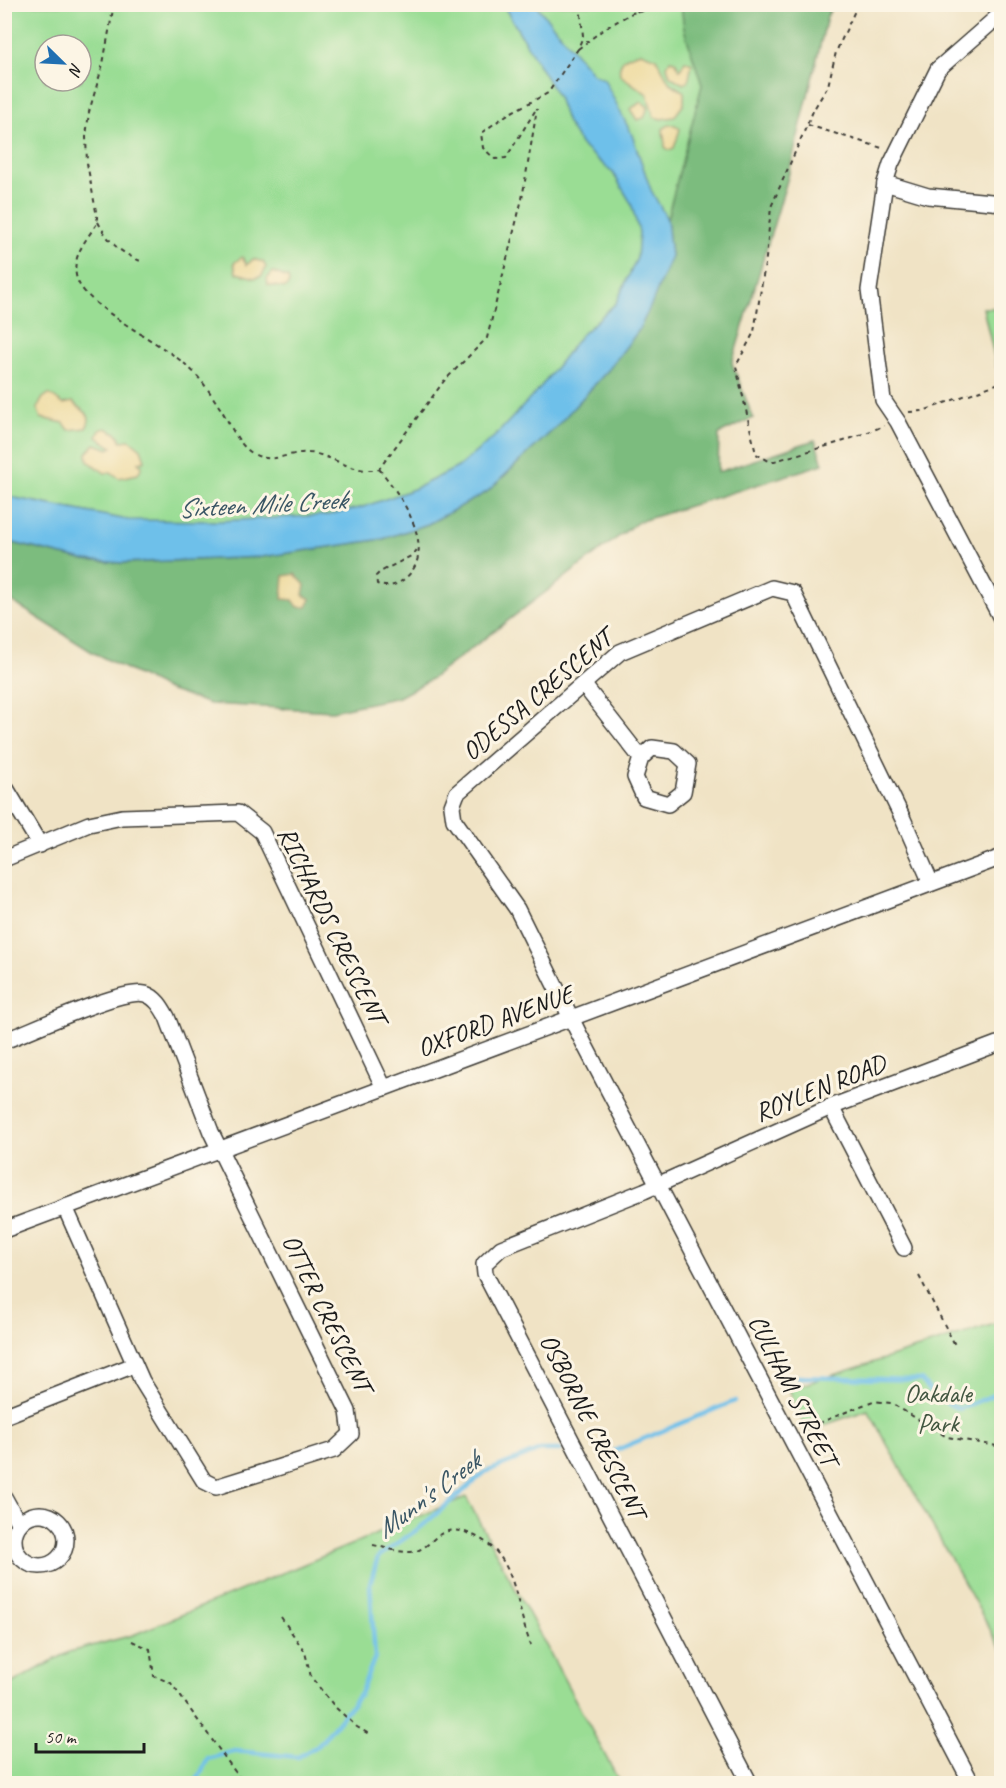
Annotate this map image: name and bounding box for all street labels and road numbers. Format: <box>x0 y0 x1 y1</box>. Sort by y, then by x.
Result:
street label: ODESSA CRESCENT <box>455 618 625 768</box>
street label: RICHARDS CRESCENT <box>270 821 397 1035</box>
street label: OXFORD AVENUE <box>413 976 581 1064</box>
street label: ROYLEN ROAD <box>750 1046 893 1129</box>
street label: OTTER CRESCENT <box>275 1229 382 1404</box>
street label: CULHAM STREET <box>741 1309 848 1476</box>
street label: OSBORNE CRESCENT <box>532 1328 656 1528</box>

